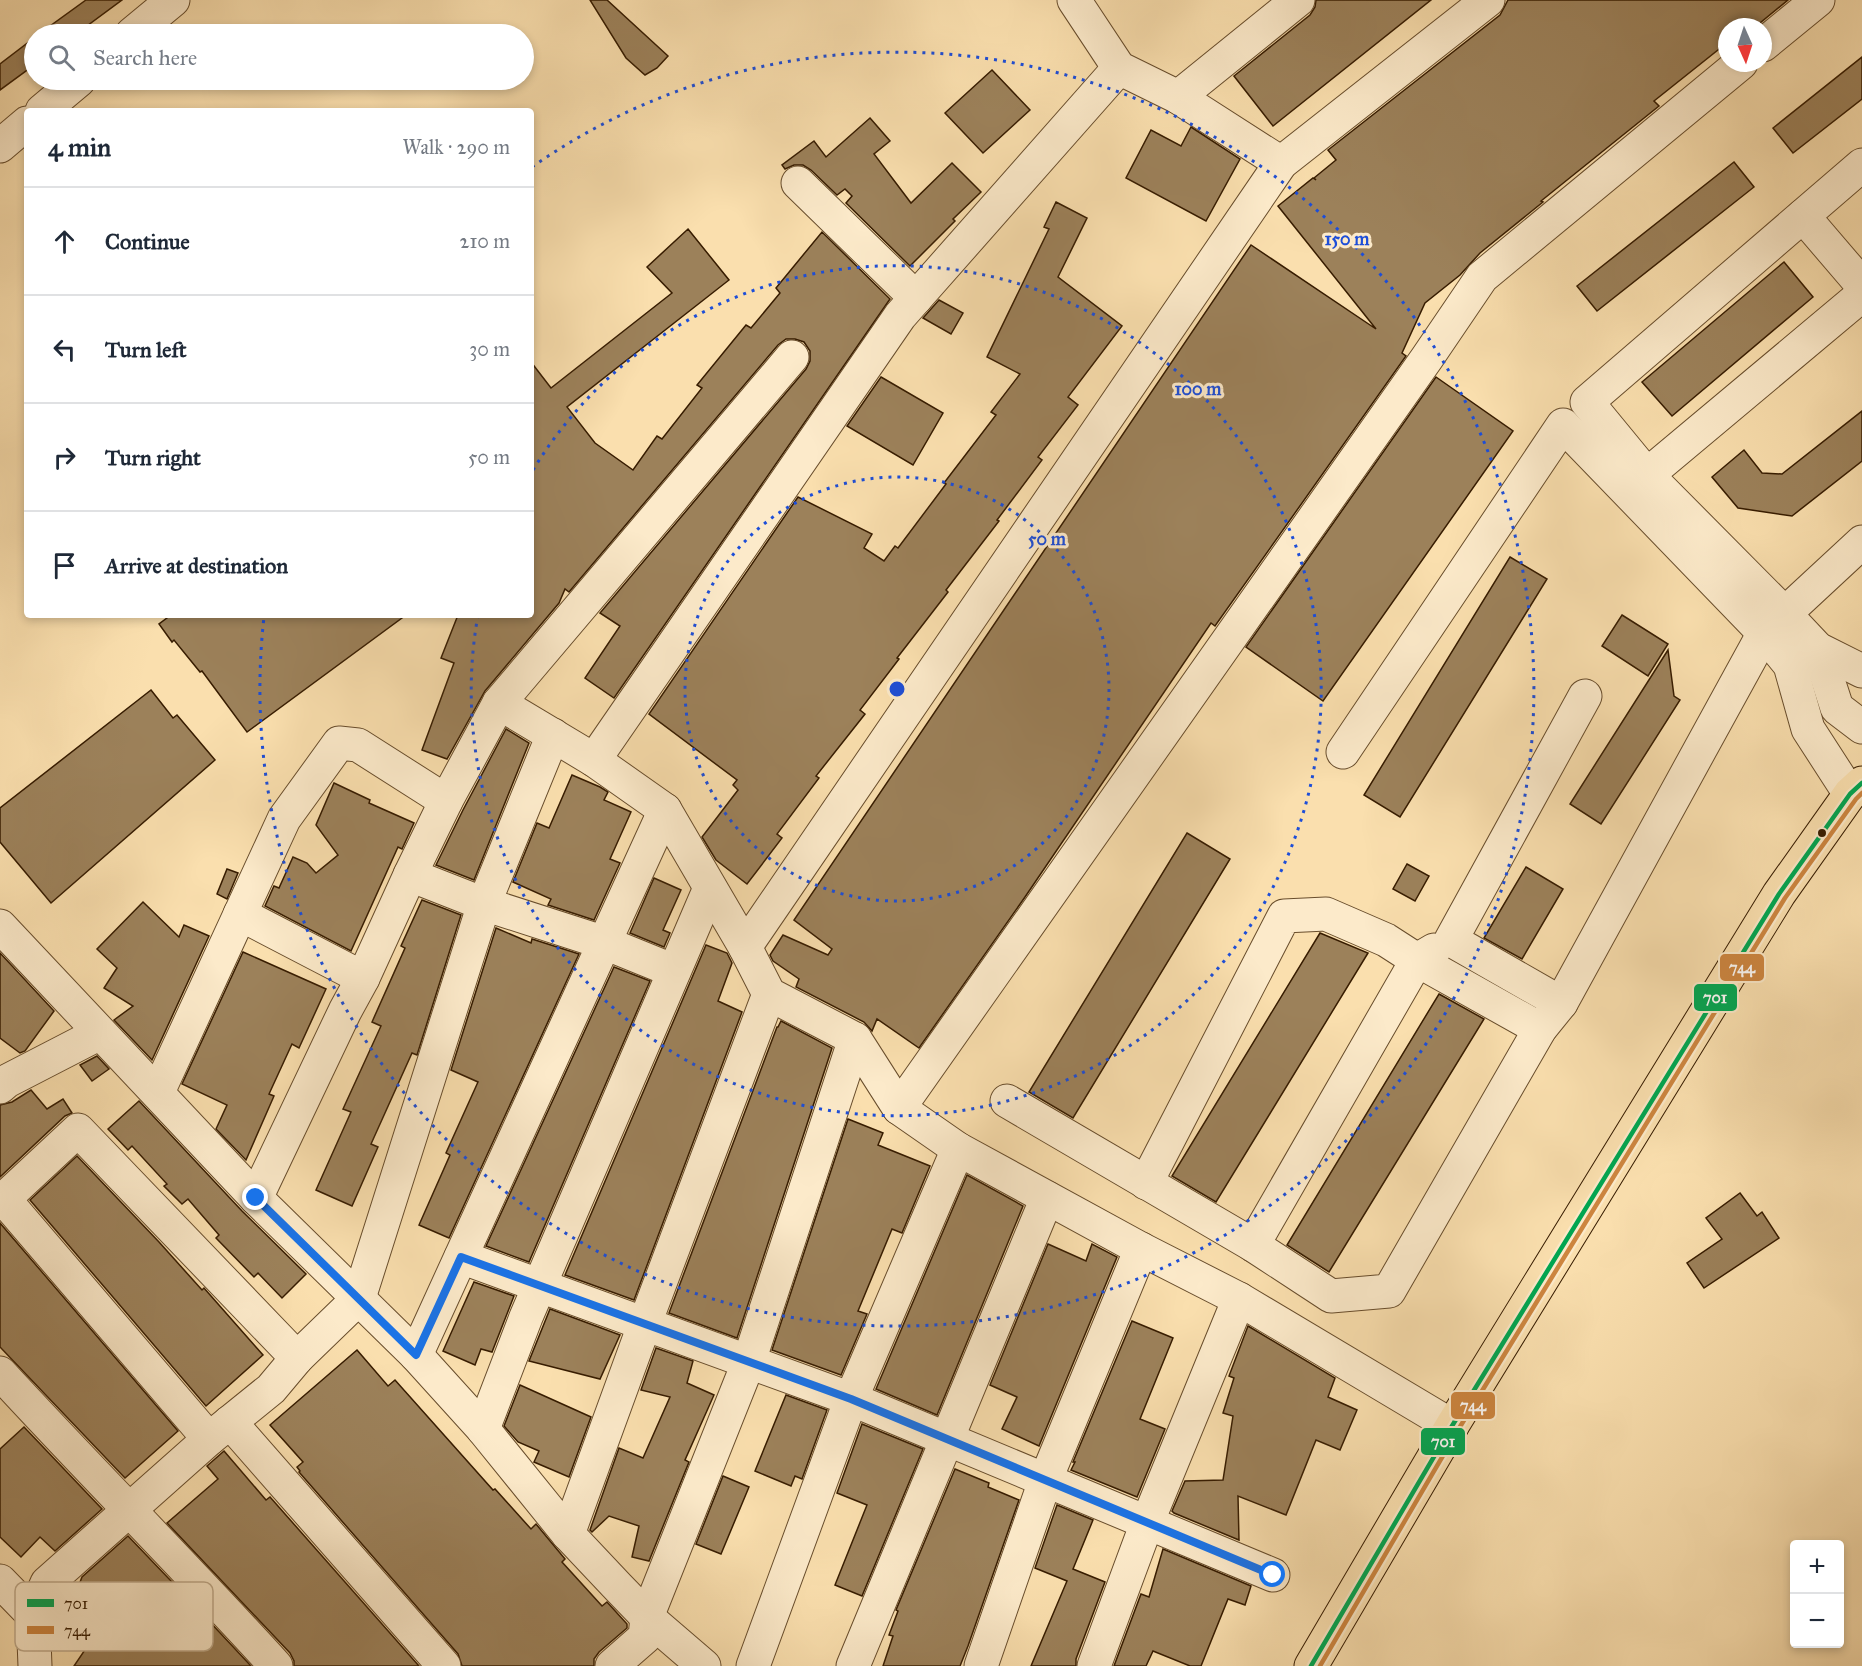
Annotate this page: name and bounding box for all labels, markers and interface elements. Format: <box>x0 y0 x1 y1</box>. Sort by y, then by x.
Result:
north arrow <box>1718 18 1772 72</box>
search box <box>24 24 534 90</box>
icon: search <box>45 41 78 74</box>
text: Search here <box>93 44 197 71</box>
text: 4 min <box>48 131 111 163</box>
text: Walk · 290 m <box>402 135 510 159</box>
icon: ahead <box>48 225 81 258</box>
text: Continue <box>105 228 190 255</box>
text: 150 m <box>1325 228 1370 250</box>
text: 210 m <box>460 229 510 253</box>
icon: left <box>48 333 81 366</box>
text: Turn left <box>105 336 187 363</box>
text: 30 m <box>469 337 510 361</box>
text: 100 m <box>1175 378 1222 400</box>
icon: right <box>48 441 81 474</box>
text: Turn right <box>105 444 201 471</box>
text: 50 m <box>468 445 510 469</box>
text: 50 m <box>1028 528 1067 550</box>
icon: arrive <box>48 549 81 582</box>
text: Arrive at destination <box>105 552 288 579</box>
centre of rings <box>887 679 907 699</box>
unlabelled marker <box>1816 827 1828 839</box>
line badge: 744 <box>1719 953 1765 982</box>
text: 744 <box>1729 958 1756 978</box>
line badge: 701 <box>1693 983 1738 1012</box>
text: 701 <box>1703 988 1728 1007</box>
route end <box>242 1184 268 1210</box>
line badge: 744 <box>1450 1391 1496 1420</box>
text: 744 <box>1460 1396 1487 1416</box>
line badge: 701 <box>1420 1427 1466 1456</box>
text: 701 <box>1431 1432 1456 1451</box>
map controls <box>1790 1540 1844 1648</box>
button: + <box>1790 1540 1844 1594</box>
route start <box>1259 1561 1285 1587</box>
legend <box>15 1582 213 1651</box>
text: 701 <box>64 1594 88 1613</box>
button: − <box>1790 1594 1844 1648</box>
text: 744 <box>64 1621 91 1640</box>

